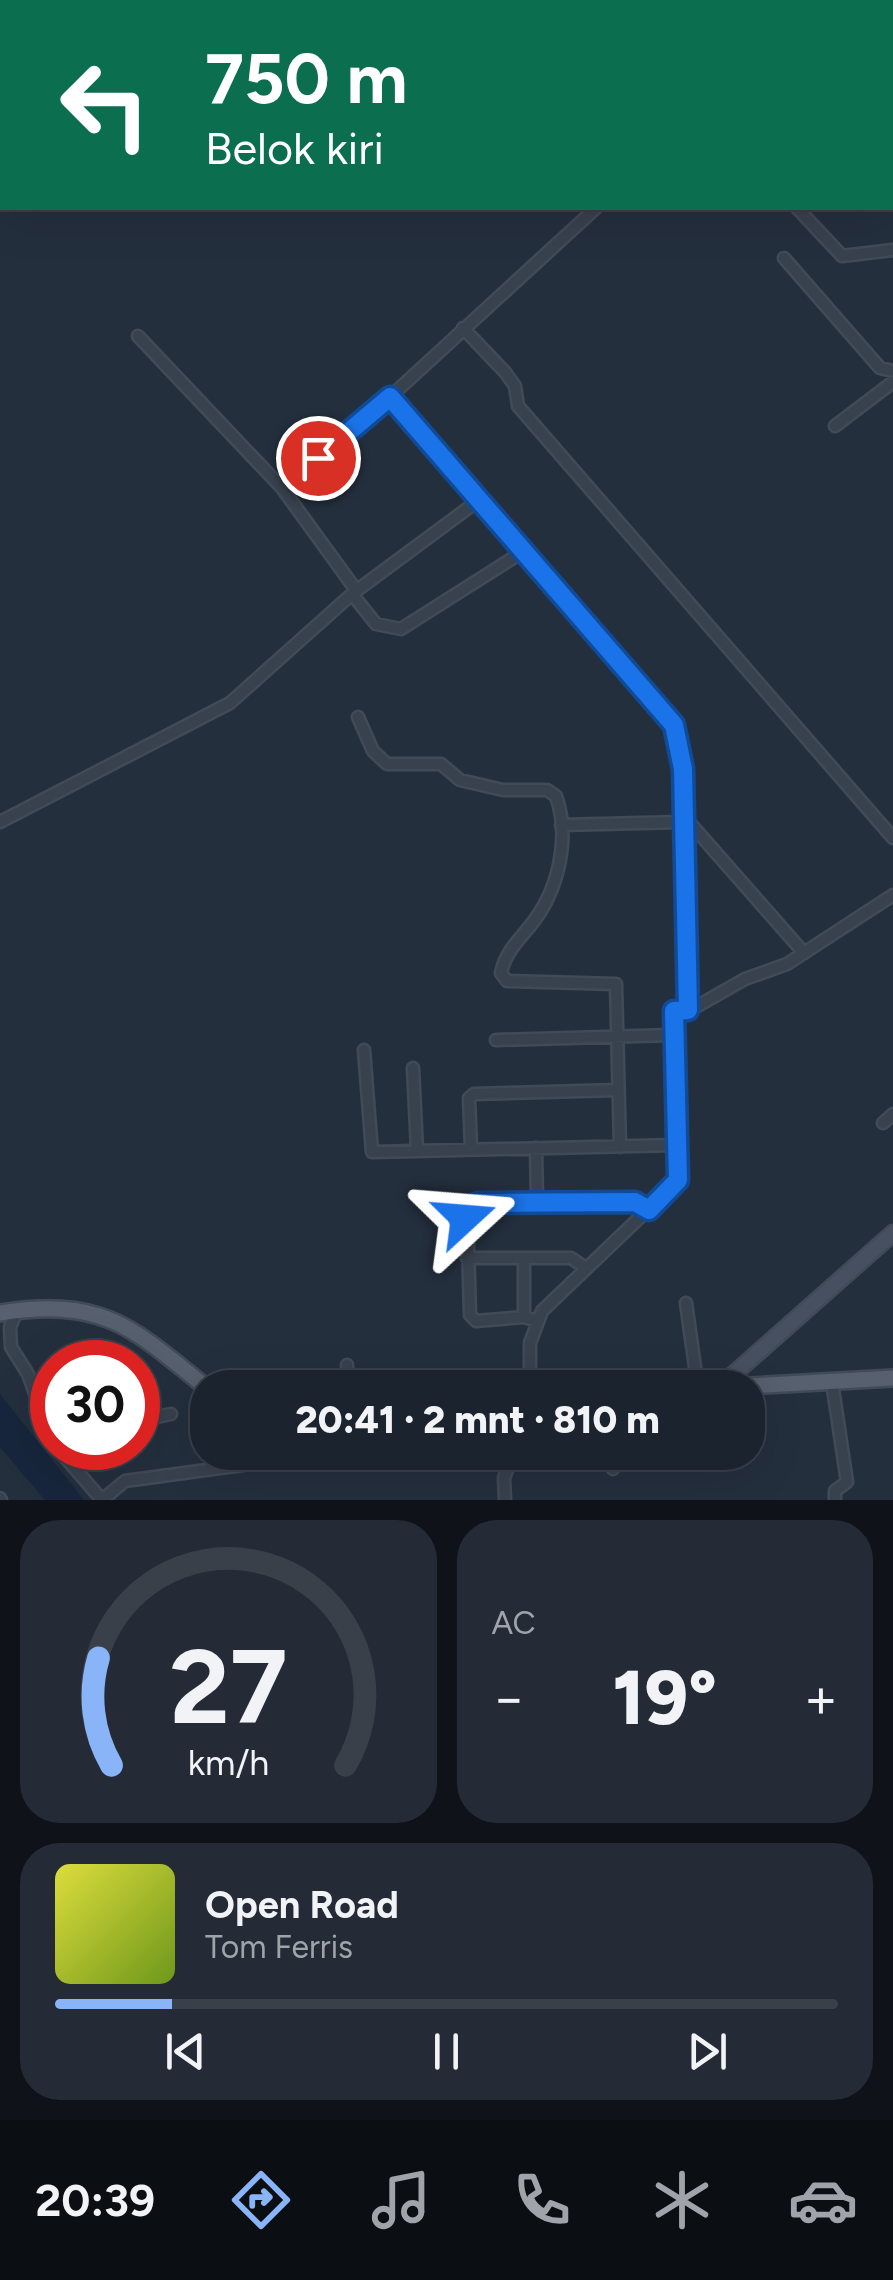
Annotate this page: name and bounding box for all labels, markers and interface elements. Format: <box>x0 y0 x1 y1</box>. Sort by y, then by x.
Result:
text: 750 m <box>205 36 408 121</box>
icon: left <box>40 40 170 170</box>
text: Belok kiri <box>205 121 384 175</box>
pin <box>276 416 361 501</box>
icon: arrive <box>291 431 346 486</box>
position arrow <box>413 1166 517 1270</box>
speed limit sign: 30 <box>30 1340 160 1470</box>
text: 20:41 · 2 mnt · 810 m <box>295 1397 660 1443</box>
text: AC <box>492 1604 536 1642</box>
text: 27 <box>169 1624 287 1749</box>
text: 19° <box>612 1653 717 1743</box>
text: − <box>492 1665 526 1731</box>
text: + <box>804 1665 838 1731</box>
text: km/h <box>187 1741 269 1784</box>
text: Open Road <box>205 1882 399 1928</box>
text: Tom Ferris <box>205 1928 353 1966</box>
icon: previous <box>158 2024 213 2079</box>
icon: pause <box>419 2024 474 2079</box>
icon: next <box>680 2024 735 2079</box>
icon: directions <box>226 2165 296 2235</box>
icon: music <box>366 2165 436 2235</box>
icon: phone <box>507 2165 577 2235</box>
icon: climate <box>647 2165 717 2235</box>
icon: car <box>788 2165 858 2235</box>
text: 20:39 <box>35 2173 155 2227</box>

